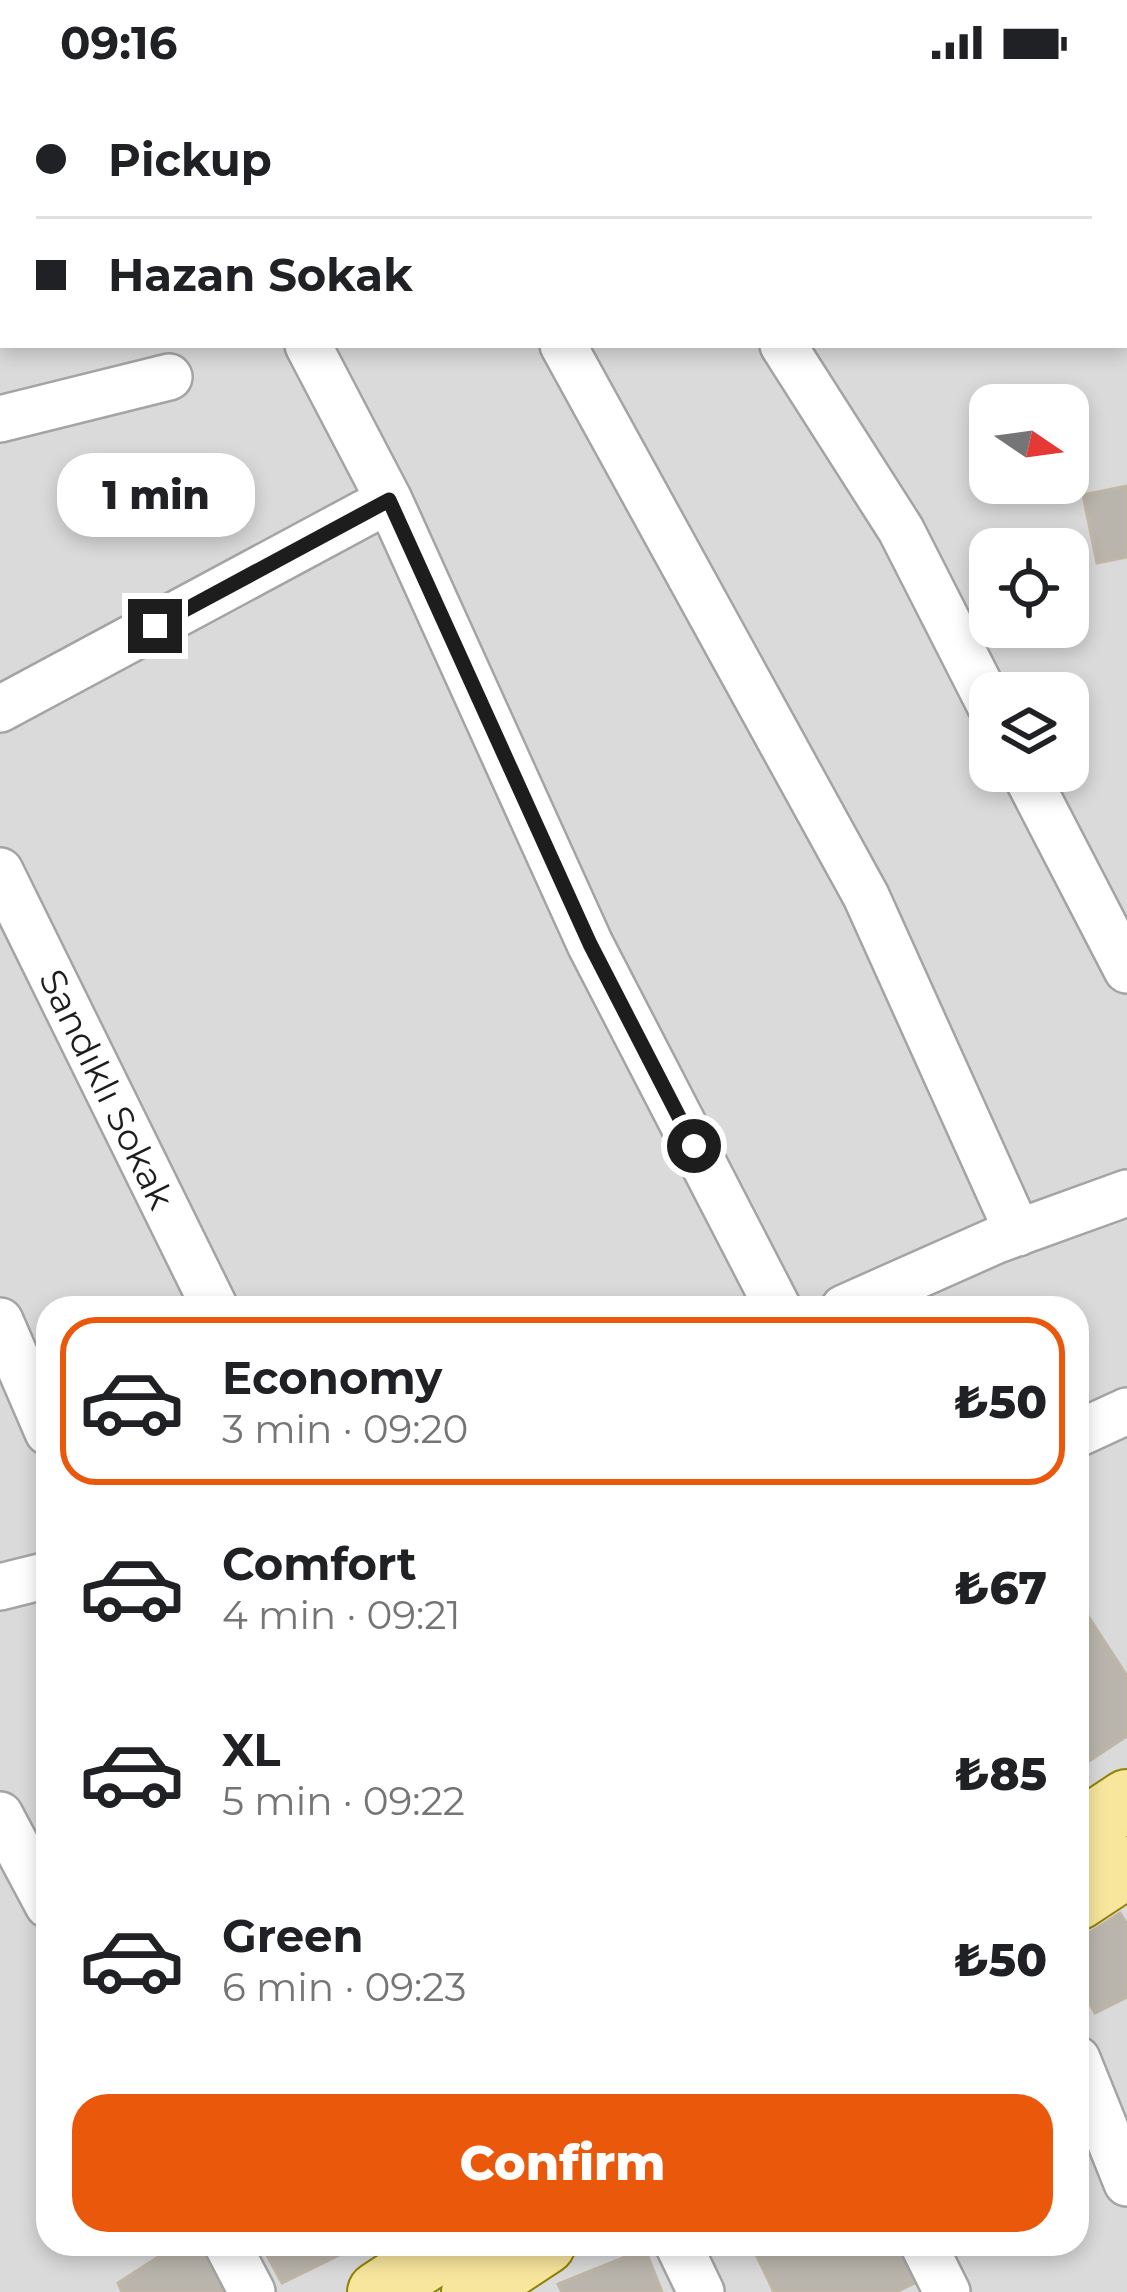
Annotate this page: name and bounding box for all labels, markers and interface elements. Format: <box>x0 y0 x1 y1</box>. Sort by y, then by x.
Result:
text: 09:16 <box>60 15 177 70</box>
text: Pickup <box>108 132 272 187</box>
text: Hazan Sokak <box>108 247 413 302</box>
north arrow <box>969 384 1089 504</box>
map controls <box>969 384 1089 792</box>
callout: 1 min <box>56 452 254 536</box>
text: 1 min <box>102 471 210 519</box>
button: locate <box>969 528 1089 648</box>
route end <box>128 599 182 653</box>
button: layers <box>969 672 1089 792</box>
street label: Sandıklı Sokak <box>30 962 184 1216</box>
route start <box>667 1119 721 1173</box>
icon: car <box>78 1347 186 1455</box>
text: Economy <box>222 1350 442 1405</box>
text: ₺50 <box>954 1374 1047 1429</box>
text: 3 min · 09:20 <box>222 1405 468 1453</box>
icon: car <box>78 1533 186 1641</box>
text: Comfort <box>222 1536 417 1591</box>
text: ₺67 <box>955 1560 1047 1615</box>
text: 4 min · 09:21 <box>222 1591 461 1639</box>
icon: car <box>78 1719 186 1827</box>
text: XL <box>222 1722 280 1777</box>
text: ₺85 <box>955 1746 1047 1801</box>
text: 5 min · 09:22 <box>222 1777 465 1825</box>
icon: car <box>78 1905 186 2013</box>
text: Green <box>222 1908 364 1963</box>
text: ₺50 <box>954 1932 1047 1987</box>
text: 6 min · 09:23 <box>222 1963 466 2011</box>
button: Confirm <box>72 2094 1053 2232</box>

